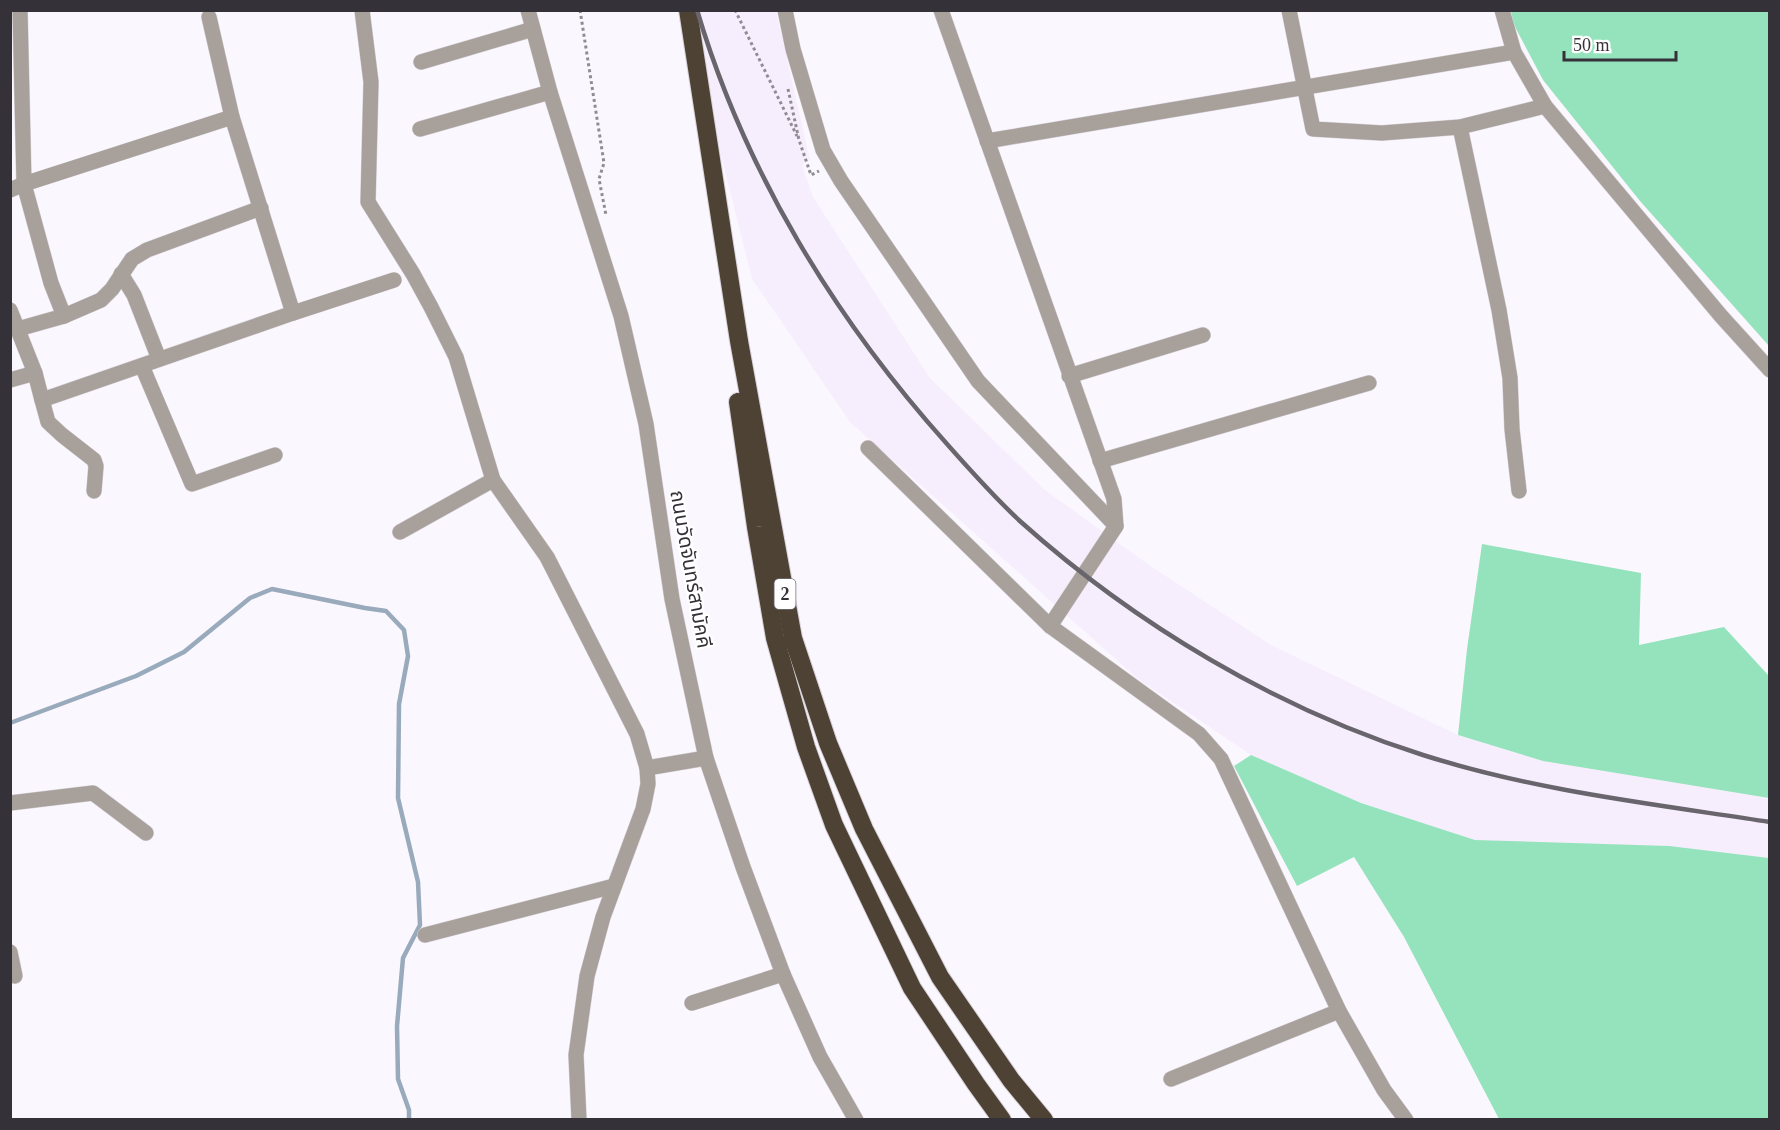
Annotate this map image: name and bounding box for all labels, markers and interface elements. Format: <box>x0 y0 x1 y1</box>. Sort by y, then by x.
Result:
scale bar <box>1564 24 1676 62</box>
text: 50 m <box>1573 35 1610 55</box>
street label: ถนนวัดจันทร์สามัคคี <box>666 488 716 650</box>
road number: 2 <box>774 579 796 609</box>

